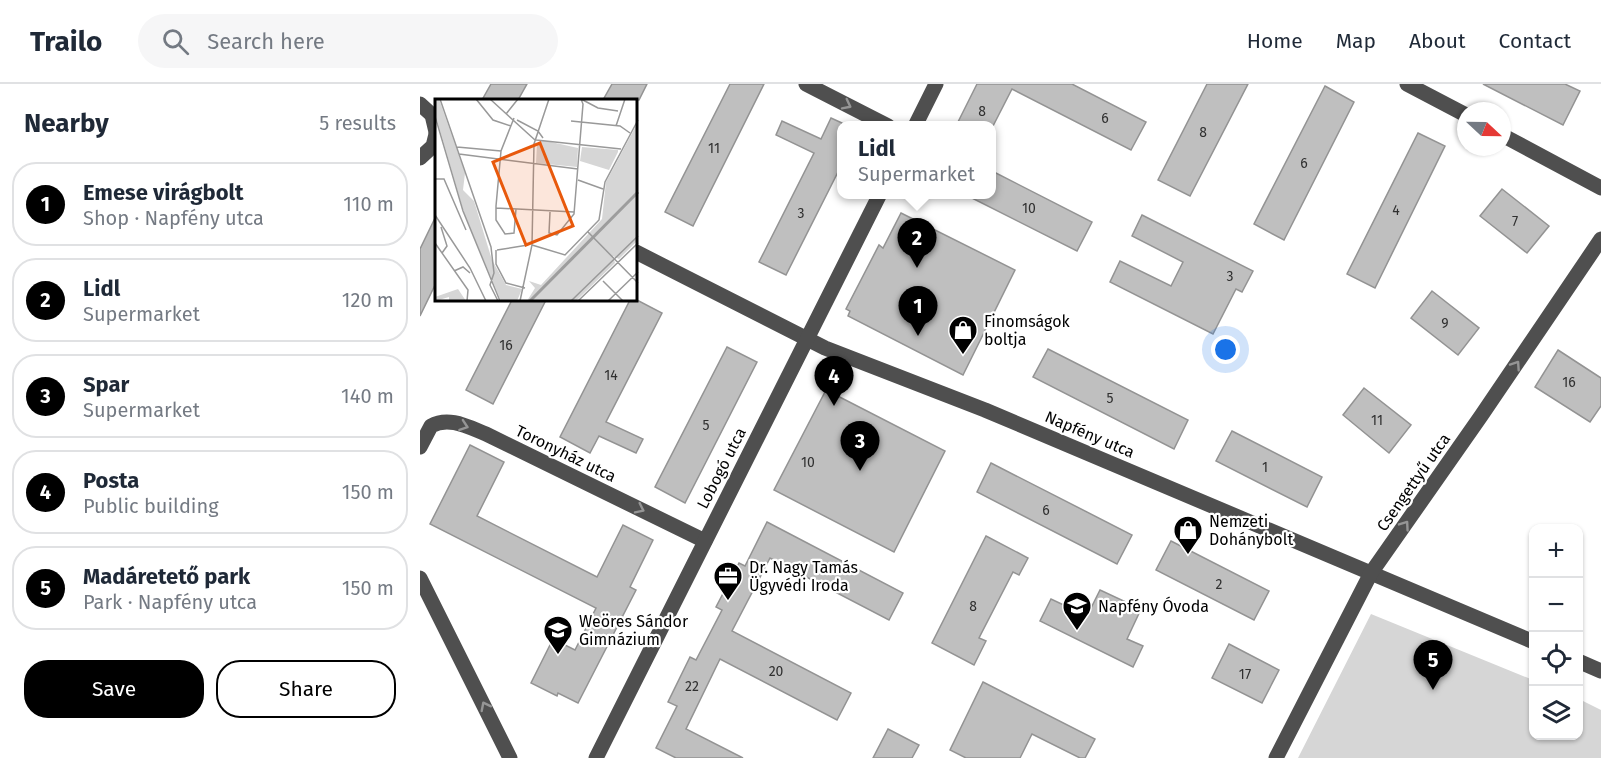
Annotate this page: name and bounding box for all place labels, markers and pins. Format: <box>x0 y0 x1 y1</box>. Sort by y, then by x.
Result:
pin: 2 <box>898 218 936 268</box>
pin: 1 <box>898 286 938 336</box>
place label: Finomságok boltja <box>984 312 1071 349</box>
shop icon: Finomságok boltja <box>947 314 979 356</box>
pin: 4 <box>814 356 854 406</box>
pin: 3 <box>840 422 880 471</box>
place label: Nemzeti Dohánybolt <box>1209 512 1293 549</box>
shop icon: Nemzeti Dohánybolt <box>1172 514 1204 556</box>
place label: Dr. Nagy Tamás Ügyvédi Iroda <box>749 558 858 595</box>
office icon: Dr. Nagy Tamás Ügyvédi Iroda <box>712 560 744 602</box>
school or university icon: Napfény Óvoda <box>1061 590 1093 632</box>
place label: Napfény Óvoda <box>1098 596 1209 616</box>
place label: Weöres Sándor Gimnázium <box>579 612 689 649</box>
school or university icon: Weöres Sándor Gimnázium <box>542 614 574 656</box>
pin: 5 <box>1414 640 1452 690</box>

